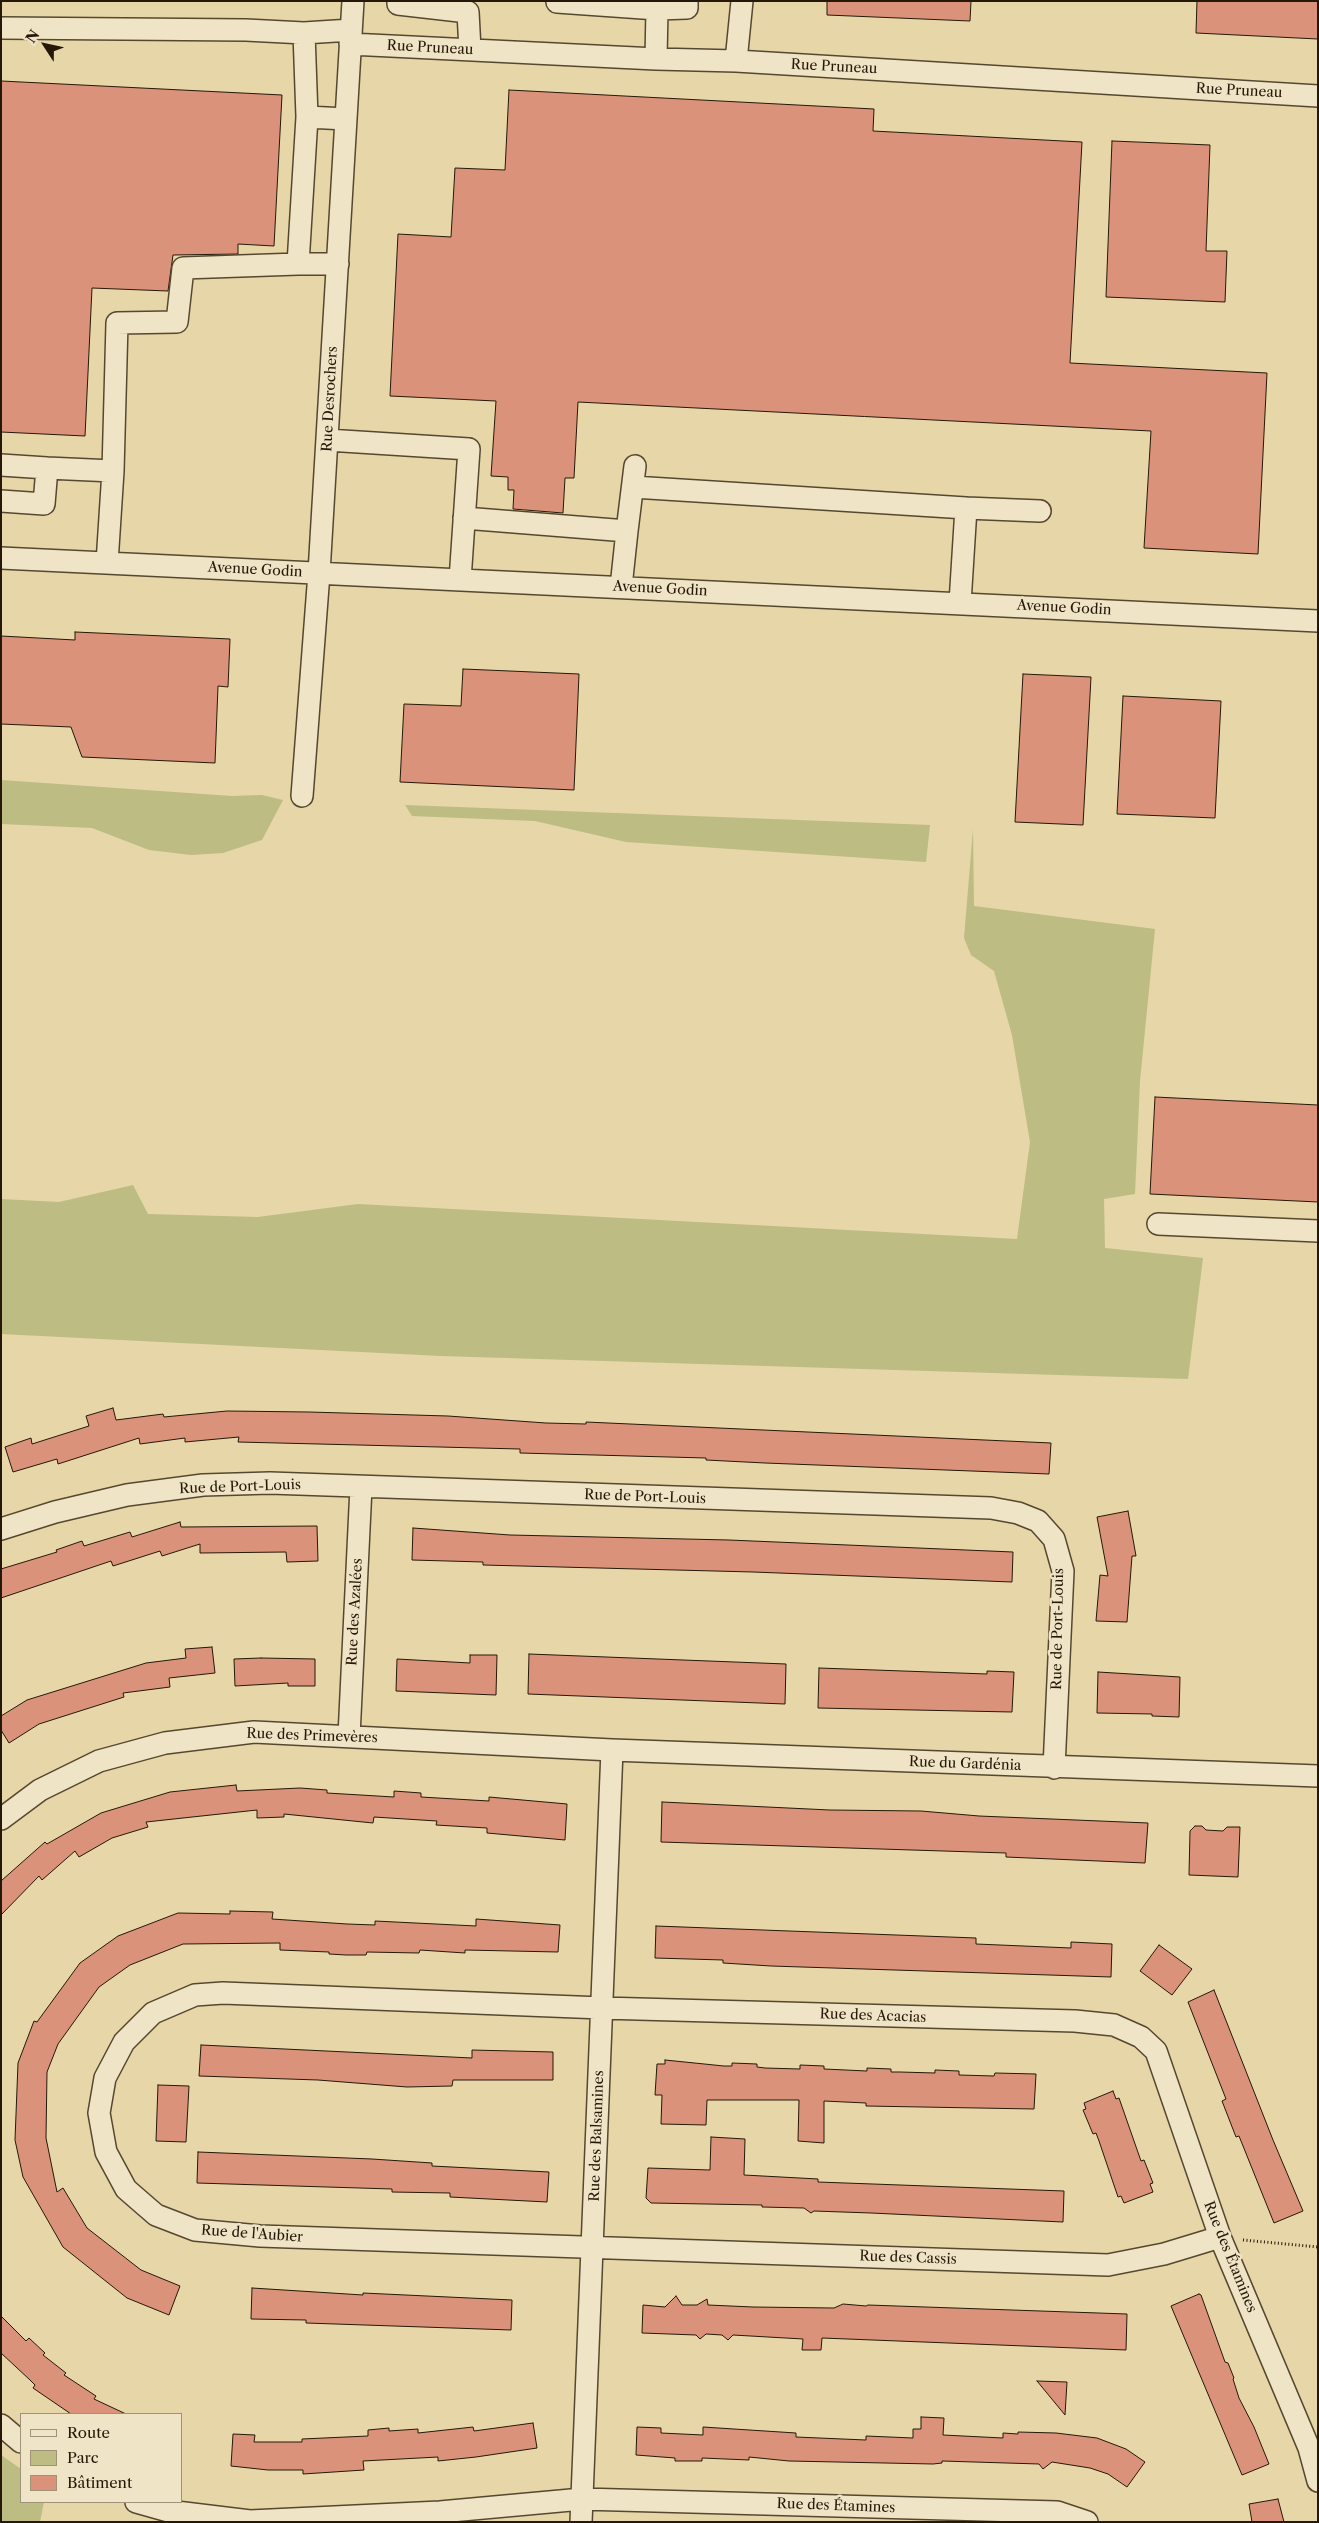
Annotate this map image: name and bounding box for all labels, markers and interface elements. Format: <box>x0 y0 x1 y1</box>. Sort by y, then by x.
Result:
north arrow <box>20 20 70 70</box>
text: N <box>22 26 44 47</box>
street label: Rue Pruneau <box>386 37 474 59</box>
street label: Rue Pruneau <box>790 56 878 78</box>
street label: Rue Pruneau <box>1195 80 1283 102</box>
street label: Rue Desrochers <box>319 346 341 452</box>
street label: Avenue Godin <box>207 559 303 581</box>
street label: Avenue Godin <box>612 578 708 600</box>
street label: Avenue Godin <box>1016 597 1112 619</box>
street label: Rue de Port-Louis <box>179 1476 301 1498</box>
street label: Rue de Port-Louis <box>584 1486 706 1508</box>
street label: Rue des Azalées <box>344 1558 366 1666</box>
street label: Rue de Port-Louis <box>1049 1568 1067 1690</box>
street label: Rue des Primevères <box>246 1725 378 1747</box>
street label: Rue du Gardénia <box>909 1754 1021 1774</box>
street label: Rue des Acacias <box>819 2006 927 2026</box>
street label: Rue des Balsamines <box>586 2070 608 2202</box>
street label: Rue des Étamines <box>1200 2199 1260 2315</box>
street label: Rue de l'Aubier <box>200 2222 304 2246</box>
street label: Rue des Cassis <box>859 2248 957 2268</box>
legend <box>20 2413 182 2503</box>
text: Route <box>67 2423 110 2442</box>
text: Parc <box>67 2448 99 2467</box>
text: Bâtiment <box>67 2473 132 2492</box>
street label: Rue des Étamines <box>776 2496 896 2516</box>

